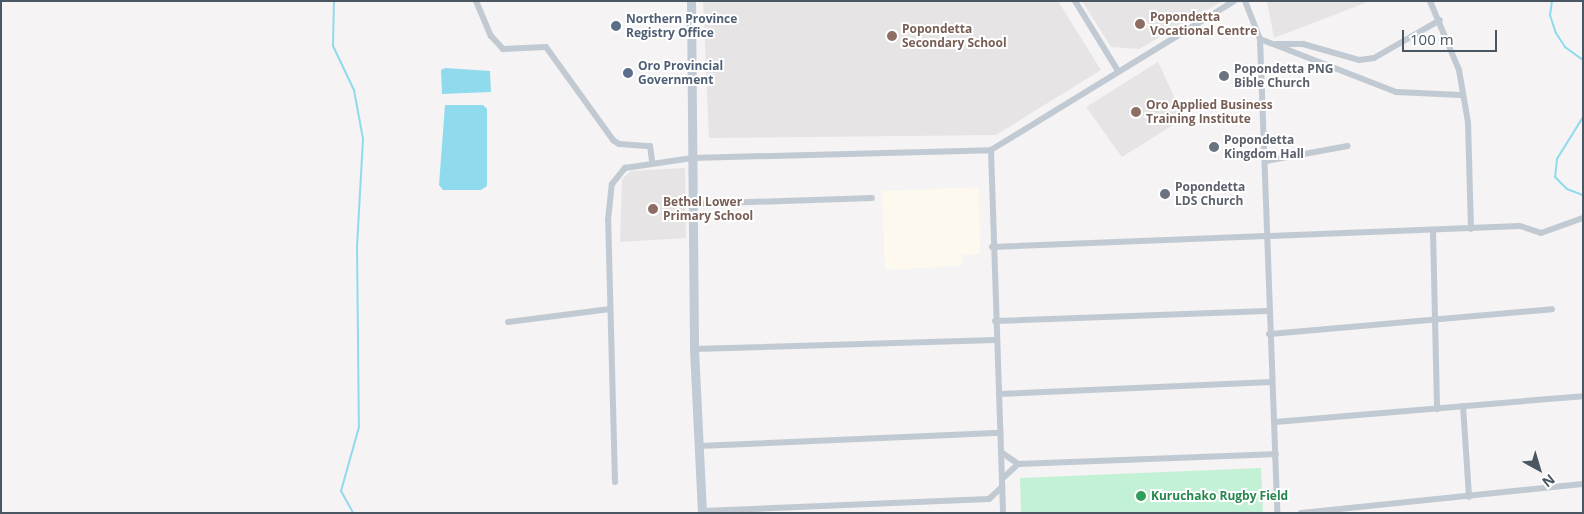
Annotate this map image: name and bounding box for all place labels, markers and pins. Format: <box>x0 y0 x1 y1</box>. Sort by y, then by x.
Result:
place label: Popondetta Vocational Centre <box>1150 10 1257 38</box>
place label: Northern Province Registry Office <box>626 12 737 40</box>
marker: Popondetta Vocational Centre <box>1134 18 1146 30</box>
marker: Northern Province Registry Office <box>610 20 622 32</box>
place label: Popondetta Secondary School <box>902 22 1007 50</box>
marker: Popondetta Secondary School <box>886 30 898 42</box>
place label: Oro Provincial Government <box>638 59 723 87</box>
place label: Popondetta PNG Bible Church <box>1234 62 1333 90</box>
marker: Oro Provincial Government <box>622 67 634 79</box>
marker: Popondetta PNG Bible Church <box>1218 70 1230 82</box>
place label: Oro Applied Business Training Institute <box>1146 98 1273 126</box>
marker: Oro Applied Business Training Institute <box>1130 106 1142 118</box>
place label: Popondetta Kingdom Hall <box>1224 133 1304 161</box>
marker: Popondetta Kingdom Hall <box>1208 141 1220 153</box>
place label: Popondetta LDS Church <box>1175 180 1245 208</box>
marker: Popondetta LDS Church <box>1159 188 1171 200</box>
place label: Bethel Lower Primary School <box>663 195 753 223</box>
marker: Bethel Lower Primary School <box>647 203 659 215</box>
place label: Kuruchako Rugby Field <box>1151 489 1288 503</box>
marker: Kuruchako Rugby Field <box>1135 490 1147 502</box>

